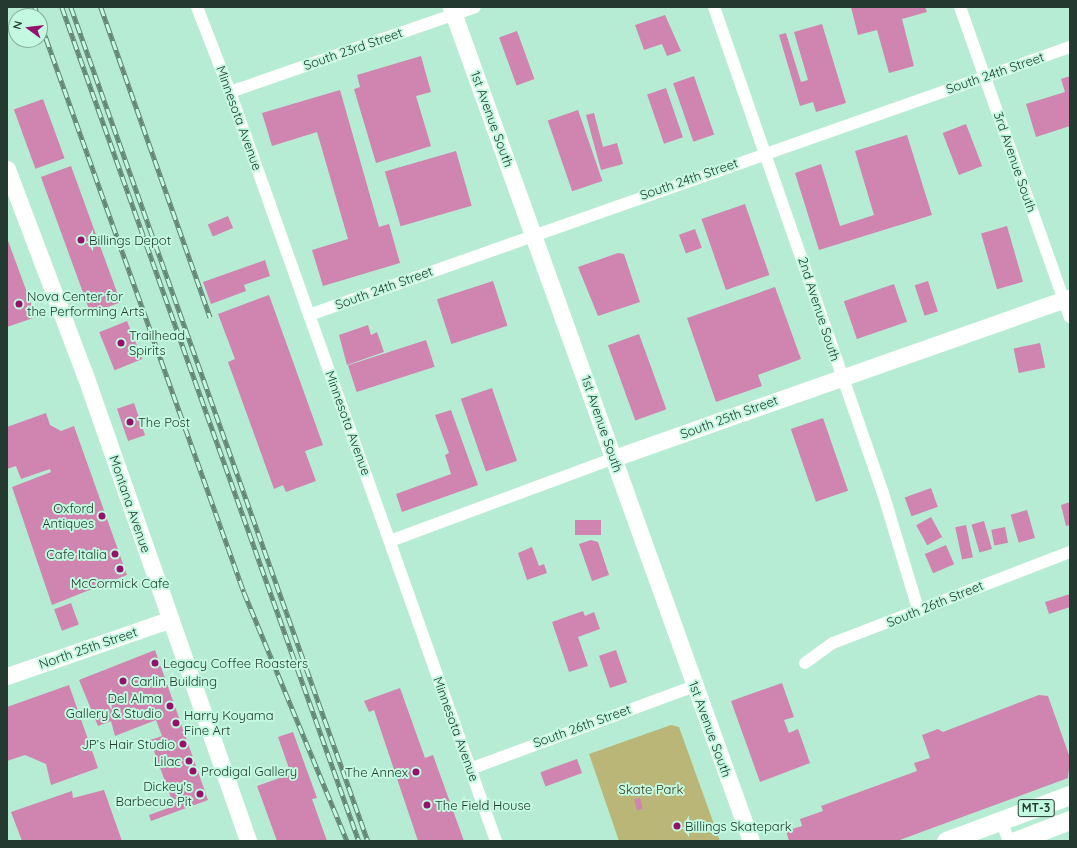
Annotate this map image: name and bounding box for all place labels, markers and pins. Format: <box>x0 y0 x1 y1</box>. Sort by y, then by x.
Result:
place label: Billings Depot <box>89 232 171 248</box>
marker: Billings Depot <box>76 235 86 245</box>
place label: Nova Center for the Performing Arts <box>27 289 145 320</box>
marker: Nova Center for the Performing Arts <box>14 299 24 309</box>
place label: Trailhead Spirits <box>129 328 185 359</box>
marker: Trailhead Spirits <box>116 338 126 348</box>
place label: The Post <box>138 414 190 430</box>
marker: The Post <box>125 417 135 427</box>
place label: Oxford Antiques <box>42 501 94 532</box>
marker: Oxford Antiques <box>97 511 107 521</box>
place label: Cafe Italia <box>46 546 107 562</box>
marker: Cafe Italia <box>110 549 120 559</box>
marker: McCormick Cafe <box>115 564 125 574</box>
place label: McCormick Cafe <box>71 575 169 591</box>
place label: Legacy Coffee Roasters <box>163 655 308 671</box>
marker: Legacy Coffee Roasters <box>150 658 160 668</box>
place label: Carlin Building <box>131 673 217 689</box>
marker: Carlin Building <box>118 676 128 686</box>
place label: Del Alma Gallery & Studio <box>66 691 162 722</box>
marker: Del Alma Gallery & Studio <box>165 701 175 711</box>
place label: Harry Koyama Fine Art <box>184 708 274 739</box>
marker: Harry Koyama Fine Art <box>171 718 181 728</box>
place label: JP’s Hair Studio <box>81 736 175 752</box>
marker: JP’s Hair Studio <box>178 739 188 749</box>
place label: Lilac <box>154 753 181 769</box>
marker: Lilac <box>184 756 194 766</box>
place label: Prodigal Gallery <box>201 763 297 779</box>
place label: The Annex <box>345 764 408 780</box>
marker: Prodigal Gallery <box>188 766 198 776</box>
marker: The Annex <box>411 767 421 777</box>
place label: Dickey's Barbecue Pit <box>115 779 192 810</box>
marker: Dickey's Barbecue Pit <box>195 789 205 799</box>
place label: The Field House <box>435 797 531 813</box>
marker: The Field House <box>422 800 432 810</box>
place label: Billings Skatepark <box>685 818 792 834</box>
marker: Billings Skatepark <box>672 821 682 831</box>

